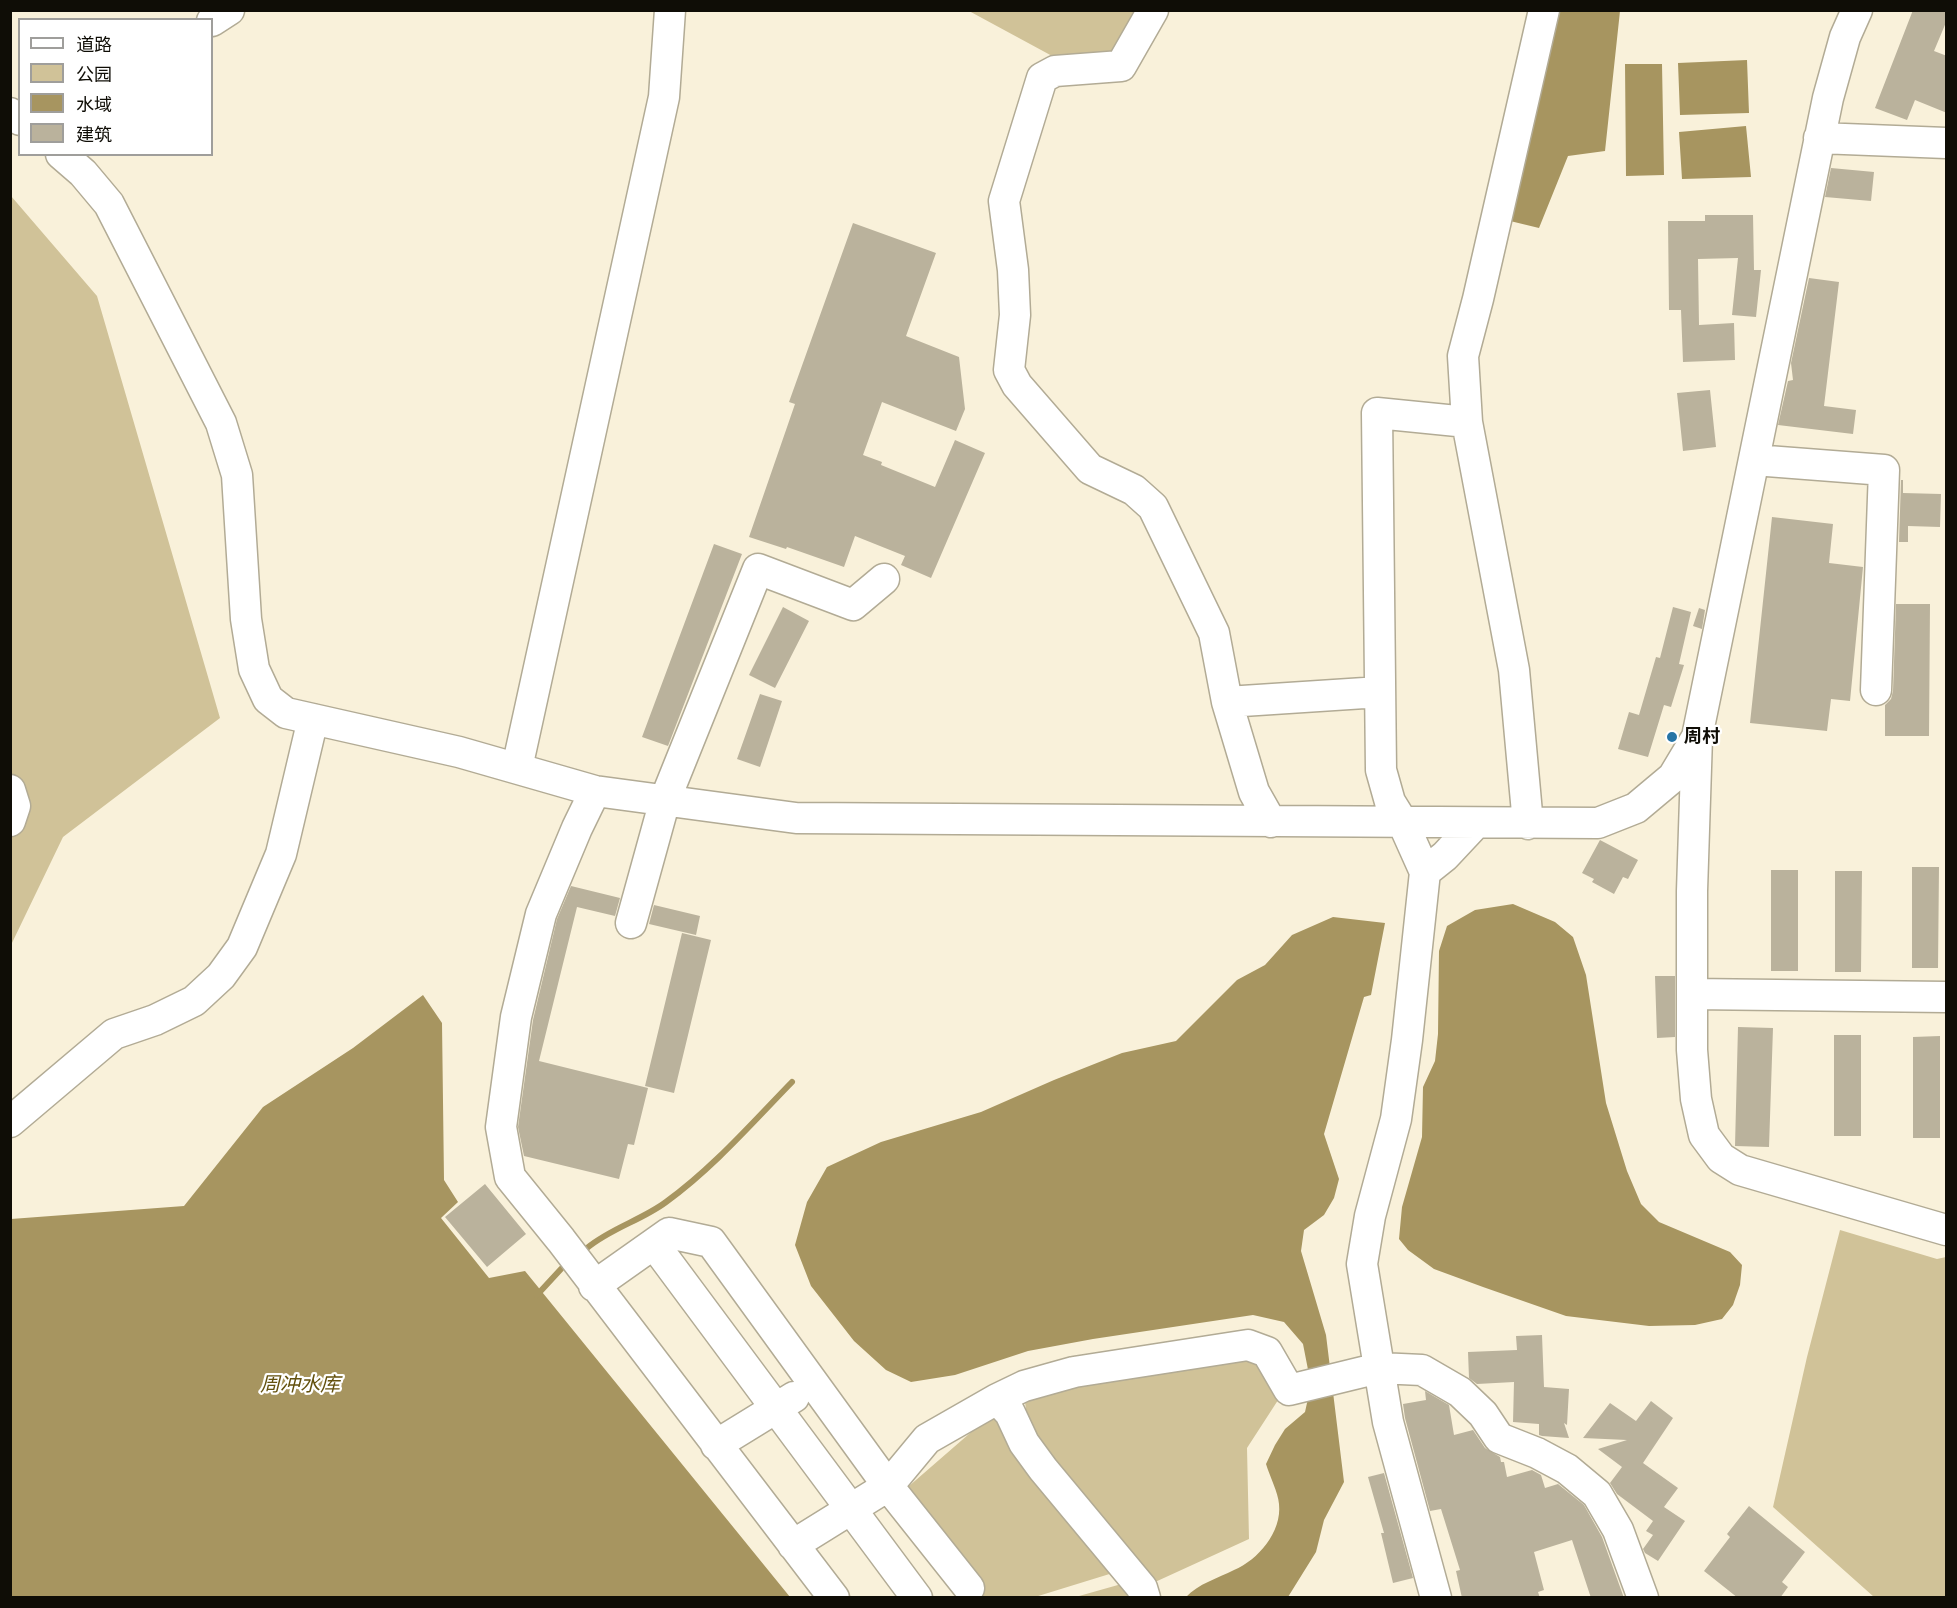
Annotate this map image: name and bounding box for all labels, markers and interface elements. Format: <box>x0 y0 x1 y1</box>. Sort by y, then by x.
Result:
legend <box>18 18 213 156</box>
text: 道路 <box>76 35 112 55</box>
text: 公园 <box>76 65 112 85</box>
text: 水域 <box>76 95 112 115</box>
text: 建筑 <box>76 125 112 145</box>
place label: 周村 <box>1684 726 1720 748</box>
marker: 周村 <box>1665 730 1679 744</box>
water label: 周冲水库 <box>260 1373 340 1397</box>

